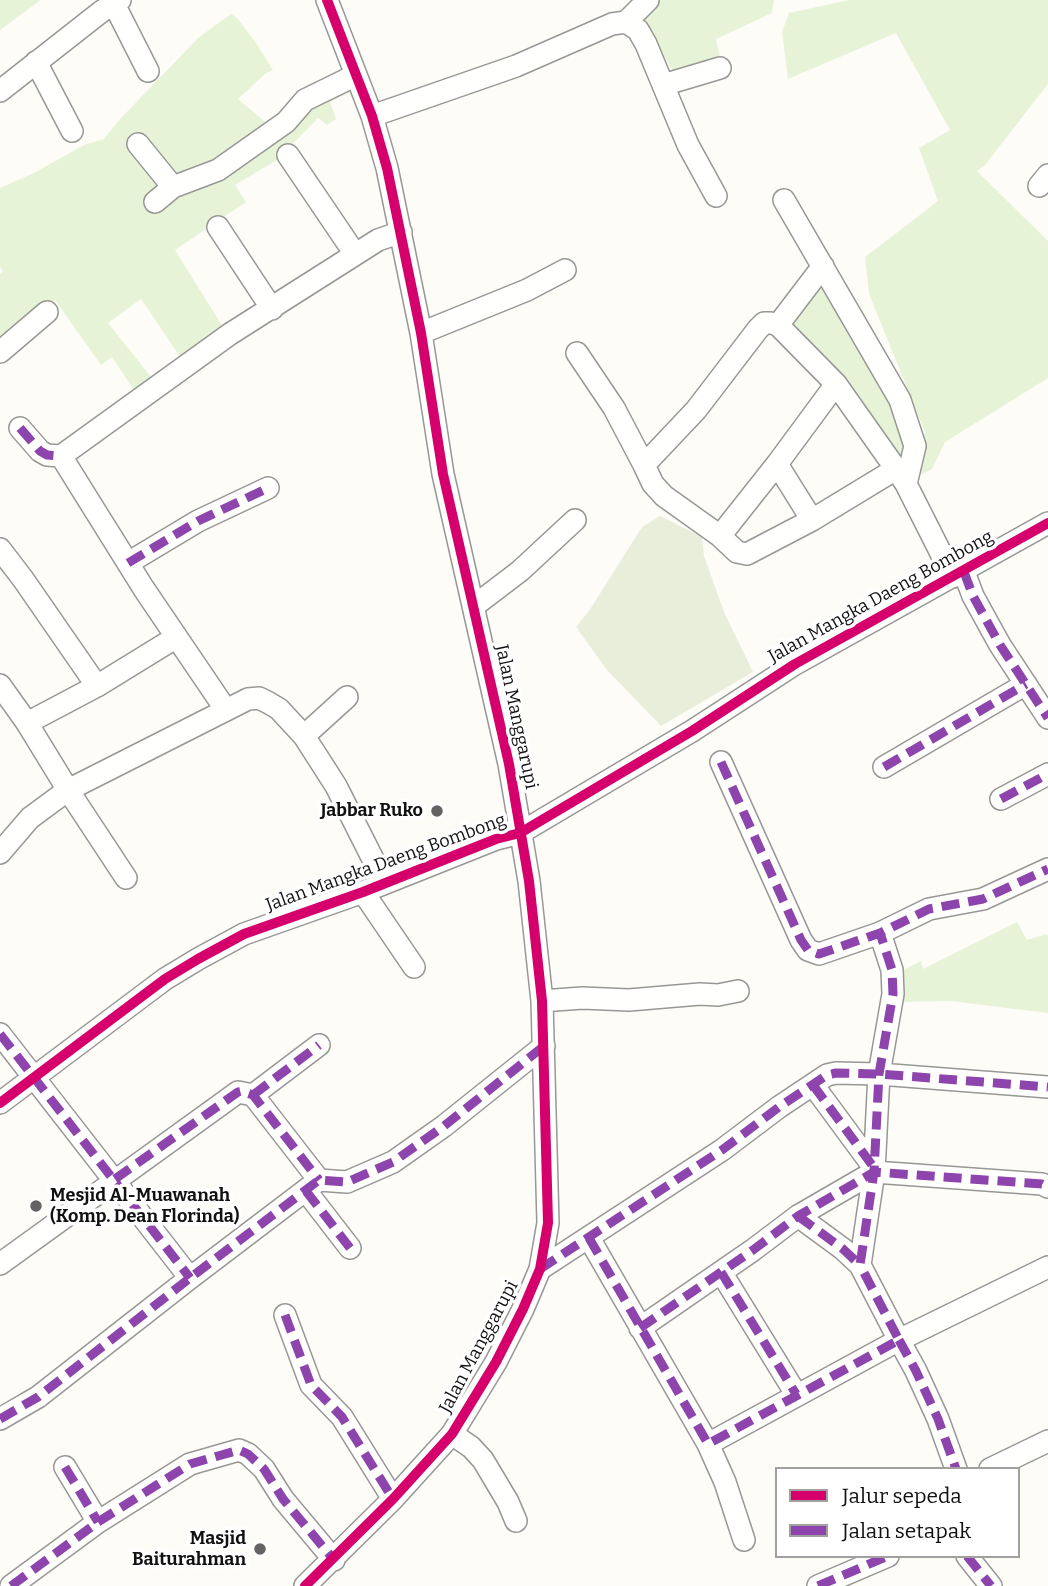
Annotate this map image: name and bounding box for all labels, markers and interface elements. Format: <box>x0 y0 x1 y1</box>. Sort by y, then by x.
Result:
street label: Jalan Mangka Daeng Bombong <box>765 526 997 668</box>
street label: Jalan Manggarupi <box>490 643 542 791</box>
place label: Jabbar Ruko <box>320 800 423 822</box>
marker: Jabbar Ruko <box>429 803 445 819</box>
street label: Jalan Mangka Daeng Bombong <box>263 809 509 917</box>
place label: Mesjid Al-Muawanah (Komp. Dean Florinda) <box>50 1185 239 1228</box>
marker: Mesjid Al-Muawanah (Komp. Dean Florinda) <box>28 1198 44 1214</box>
street label: Jalan Manggarupi <box>435 1277 523 1417</box>
legend <box>775 1467 1020 1558</box>
text: Jalur sepeda <box>842 1483 962 1509</box>
text: Jalan setapak <box>842 1518 971 1544</box>
place label: Masjid Baiturahman <box>132 1528 246 1570</box>
marker: Masjid Baiturahman <box>252 1541 268 1557</box>

